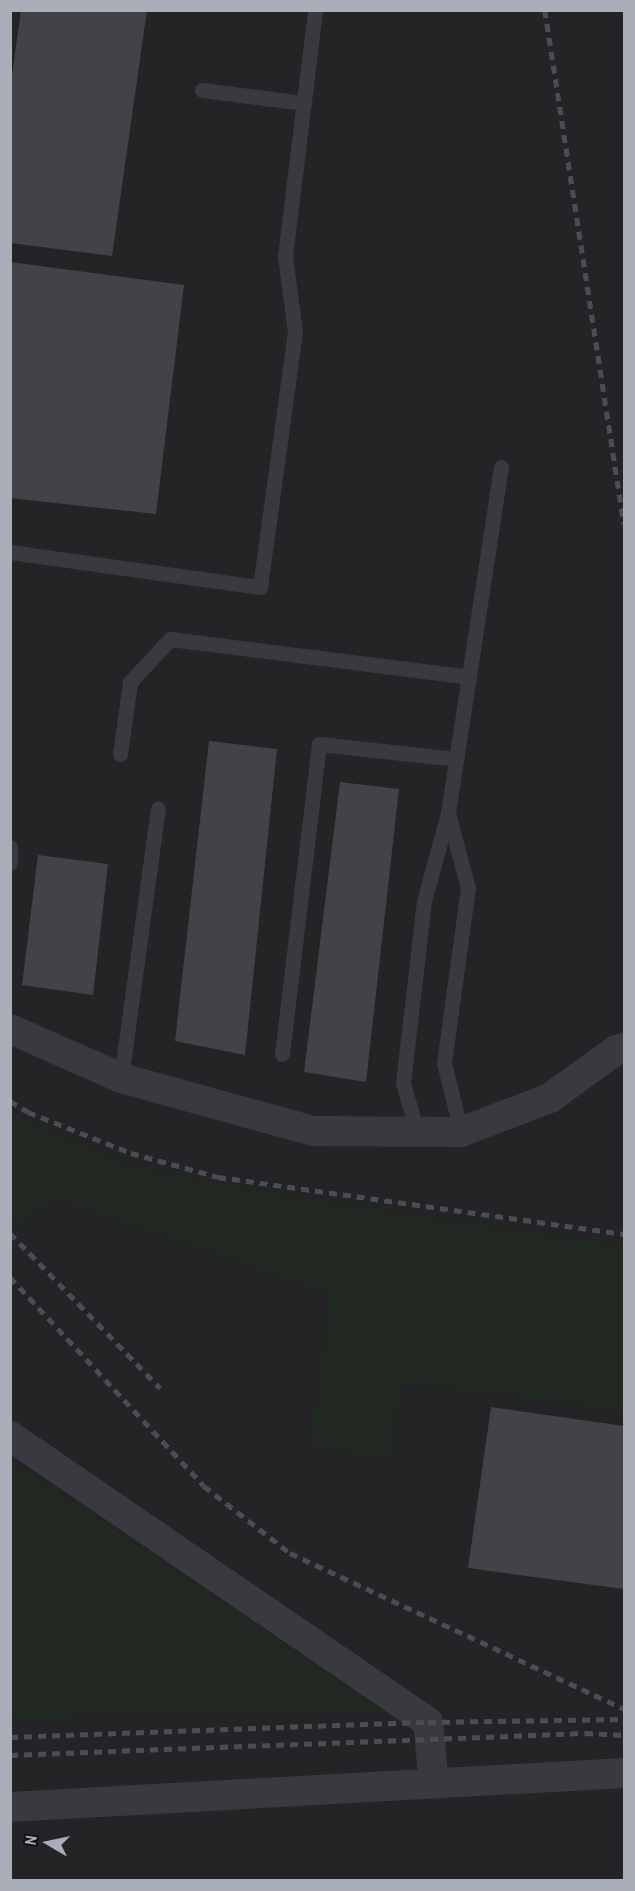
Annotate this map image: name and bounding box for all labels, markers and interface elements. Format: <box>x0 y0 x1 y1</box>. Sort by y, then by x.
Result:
north arrow <box>18 1813 78 1873</box>
text: N <box>19 1834 42 1847</box>

